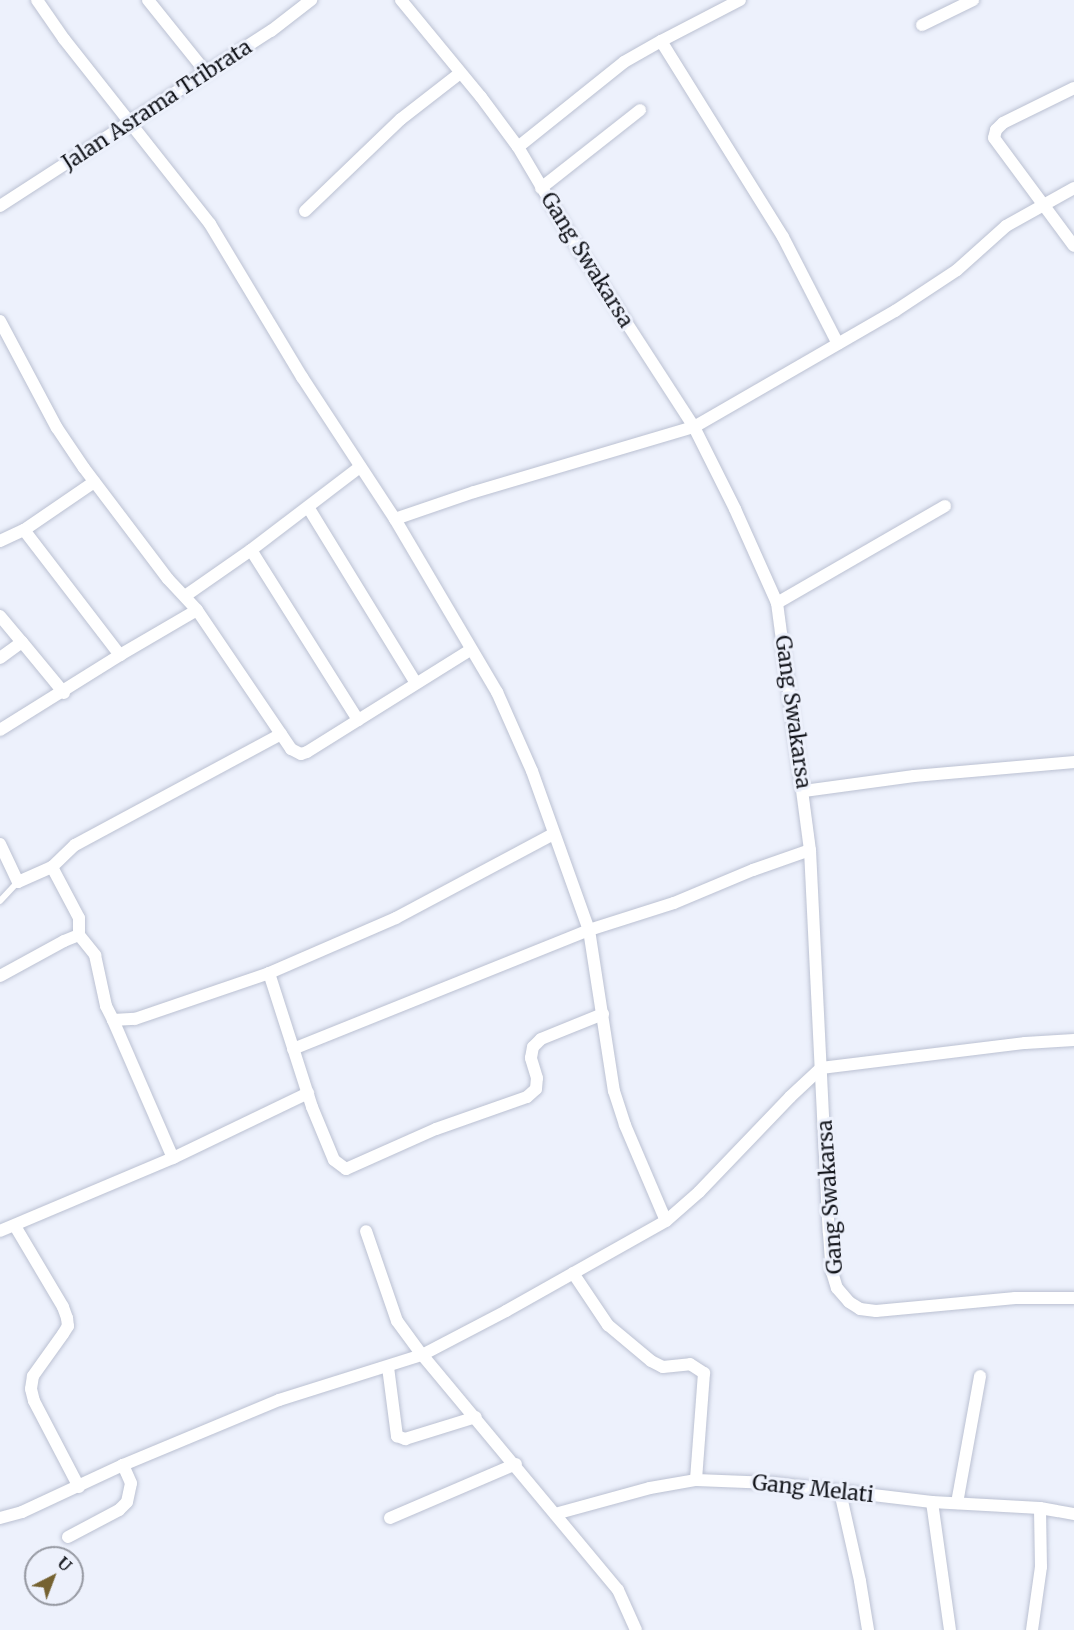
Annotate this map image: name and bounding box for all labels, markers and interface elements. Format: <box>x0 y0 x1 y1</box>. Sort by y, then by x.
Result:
street label: Jalan Asrama Tribrata <box>58 34 256 176</box>
street label: Gang Swakarsa <box>535 188 639 332</box>
street label: Gang Swakarsa <box>770 634 816 790</box>
street label: Gang Swakarsa <box>812 1119 848 1275</box>
street label: Gang Melati <box>751 1470 875 1508</box>
north arrow <box>24 1546 84 1606</box>
text: U <box>54 1553 76 1576</box>

